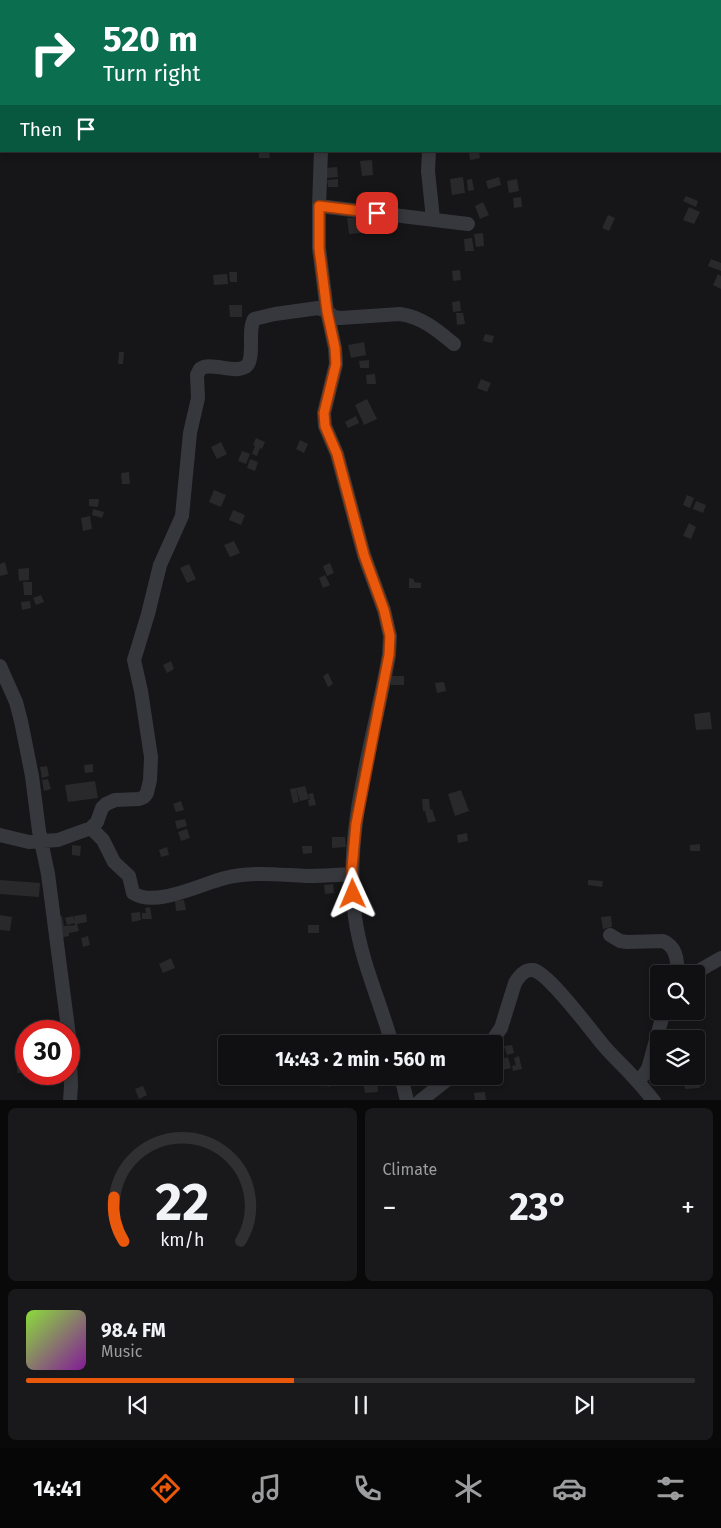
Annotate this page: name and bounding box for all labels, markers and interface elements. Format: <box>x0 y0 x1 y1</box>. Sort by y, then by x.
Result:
text: 520 m <box>103 18 198 60</box>
icon: right <box>20 20 85 85</box>
text: Turn right <box>103 60 200 87</box>
icon: arrive <box>72 115 100 143</box>
text: Then <box>20 118 62 141</box>
pin <box>356 192 398 234</box>
icon: arrive <box>363 199 391 227</box>
position arrow <box>326 867 378 919</box>
map controls <box>650 965 705 1085</box>
button: search <box>650 965 705 1020</box>
speed limit sign: 30 <box>15 1020 80 1085</box>
button: layers <box>650 1030 705 1085</box>
text: 14:43 · 2 min · 560 m <box>275 1048 446 1071</box>
text: Climate <box>383 1160 437 1179</box>
text: 22 <box>155 1171 209 1234</box>
text: 23° <box>509 1184 568 1230</box>
text: − <box>383 1191 397 1224</box>
text: + <box>681 1191 695 1224</box>
text: km/h <box>160 1229 204 1251</box>
text: 98.4 FM <box>101 1319 166 1342</box>
text: Music <box>101 1342 142 1361</box>
icon: previous <box>124 1391 152 1419</box>
icon: pause <box>347 1391 375 1419</box>
icon: next <box>570 1391 598 1419</box>
icon: directions <box>148 1471 183 1506</box>
icon: music <box>249 1471 284 1506</box>
icon: phone <box>350 1471 385 1506</box>
icon: climate <box>451 1471 486 1506</box>
icon: car <box>552 1471 587 1506</box>
icon: filters <box>653 1471 688 1506</box>
text: 14:41 <box>33 1475 82 1502</box>

